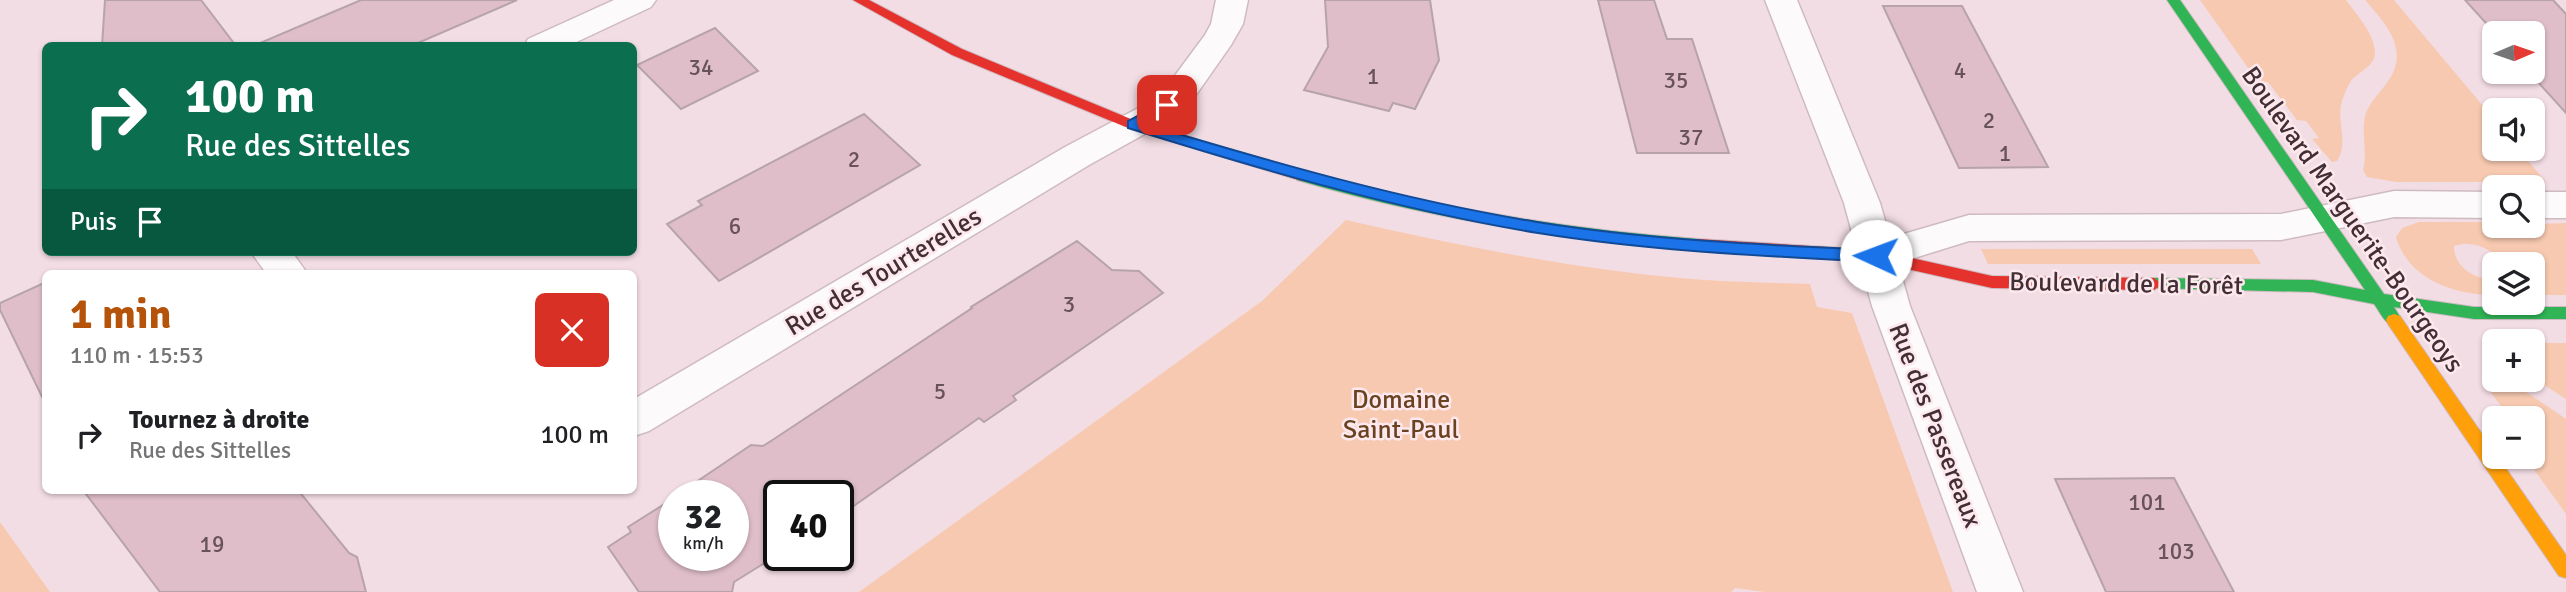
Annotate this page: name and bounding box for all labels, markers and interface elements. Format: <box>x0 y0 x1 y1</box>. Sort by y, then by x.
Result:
north arrow <box>2482 21 2544 84</box>
map controls <box>2482 21 2545 469</box>
house number: 34 <box>689 53 713 82</box>
house number: 4 <box>1954 56 1966 85</box>
street label: Boulevard Marguerite-Bourgeoys <box>2234 61 2470 379</box>
house number: 1 <box>1367 62 1379 91</box>
text: 100 m <box>185 66 315 126</box>
house number: 35 <box>1664 66 1688 95</box>
icon: right <box>70 70 161 161</box>
pin <box>1137 75 1197 135</box>
icon: arrive <box>1148 86 1186 124</box>
button: sound <box>2482 98 2545 161</box>
house number: 2 <box>1983 106 1995 135</box>
house number: 37 <box>1679 123 1703 152</box>
text: Rue des Sittelles <box>185 126 411 165</box>
house number: 1 <box>1999 139 2011 168</box>
house number: 2 <box>848 145 860 174</box>
button: search <box>2482 175 2545 238</box>
street label: Rue des Tourterelles <box>780 201 987 343</box>
icon: arrive <box>131 203 169 241</box>
text: Puis <box>70 206 117 238</box>
house number: 6 <box>729 212 741 241</box>
position arrow <box>1839 219 1913 293</box>
button: layers <box>2482 252 2545 315</box>
street label: Boulevard de la Forêt <box>2009 266 2243 302</box>
text: 1 min <box>70 289 171 340</box>
house number: 3 <box>1063 290 1075 319</box>
button: close <box>535 293 609 367</box>
street label: Rue des Passereaux <box>1881 319 1989 532</box>
button: + <box>2482 329 2545 392</box>
text: 110 m · 15:53 <box>70 341 204 370</box>
house number: 5 <box>934 377 946 406</box>
park label: Domaine Saint-Paul <box>1343 384 1459 446</box>
text: Tournez à droite <box>129 404 309 436</box>
button: − <box>2482 406 2545 469</box>
icon: right <box>70 416 108 454</box>
text: 100 m <box>540 419 609 451</box>
text: Rue des Sittelles <box>129 436 291 465</box>
speed limit sign: 40 <box>763 480 854 571</box>
house number: 101 <box>2128 488 2166 517</box>
text: 32 <box>685 495 722 538</box>
house number: 19 <box>200 530 224 559</box>
text: km/h <box>683 532 724 554</box>
house number: 103 <box>2157 537 2195 566</box>

